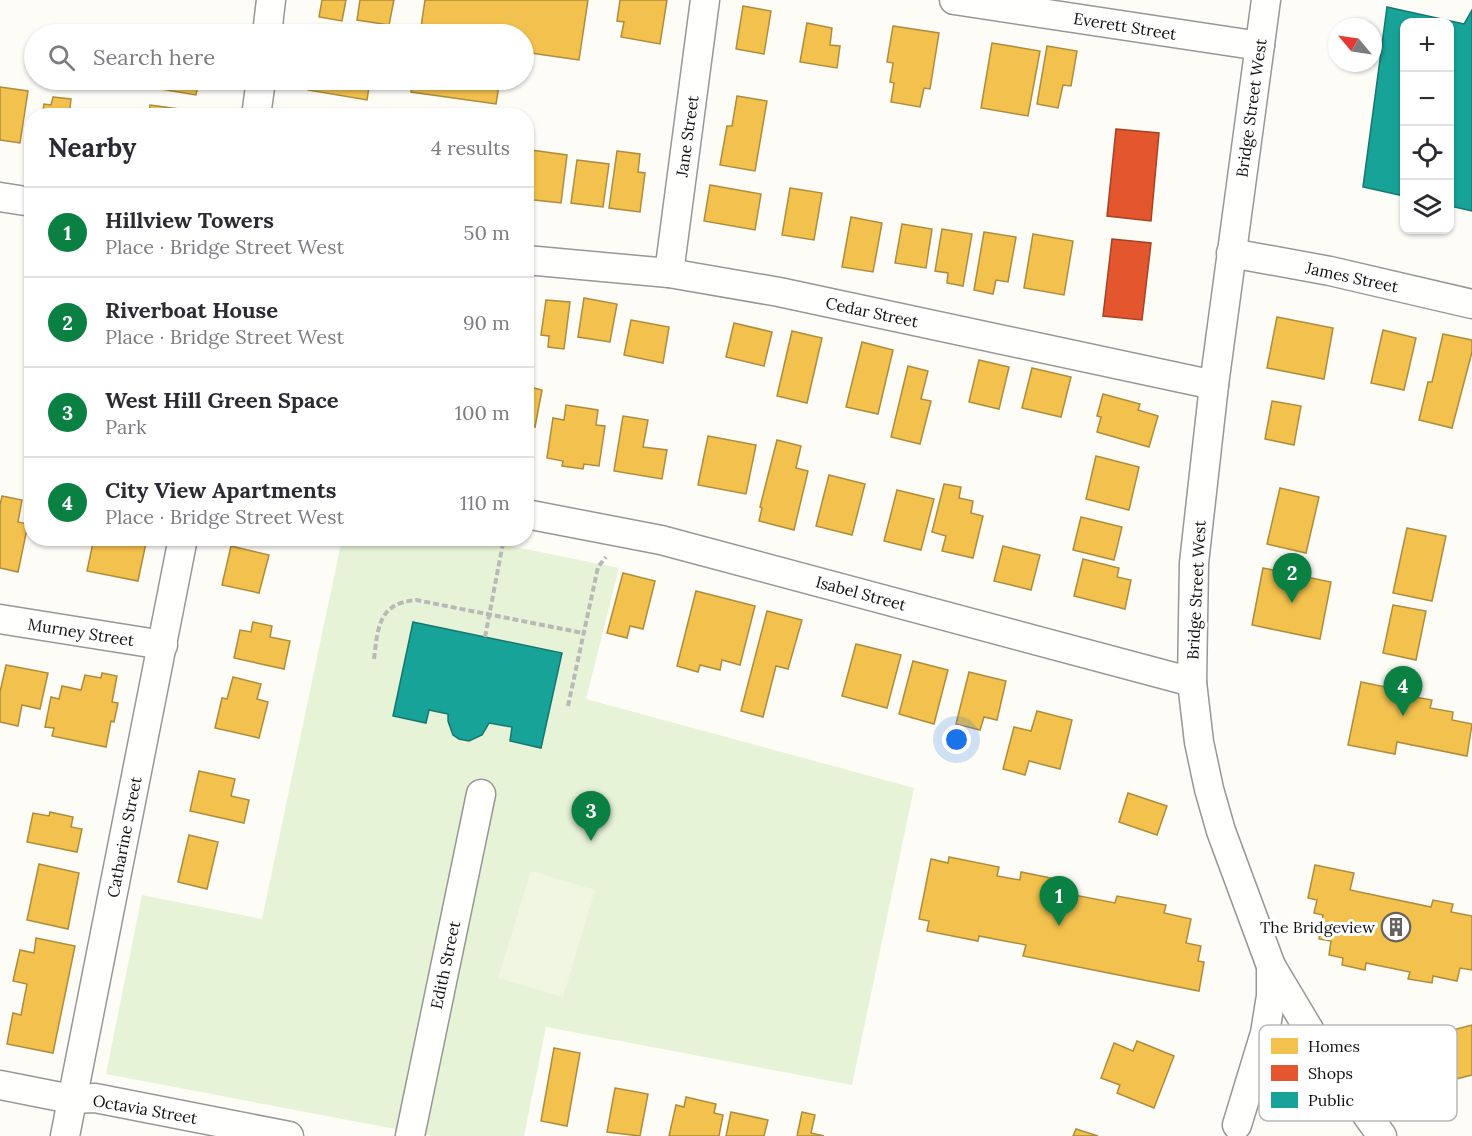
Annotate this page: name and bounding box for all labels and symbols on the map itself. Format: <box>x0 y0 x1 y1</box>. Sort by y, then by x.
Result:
street label: Everett Street <box>1072 8 1179 44</box>
north arrow <box>1328 18 1382 72</box>
street label: Bridge Street West <box>1231 37 1271 179</box>
street label: Jane Street <box>671 93 703 179</box>
street label: James Street <box>1303 257 1401 297</box>
street label: Cedar Street <box>824 292 921 332</box>
street label: Bridge Street West <box>1182 519 1210 660</box>
pin: 2 <box>1272 554 1312 603</box>
street label: Isabel Street <box>814 571 909 615</box>
street label: Murney Street <box>26 614 136 650</box>
pin: 4 <box>1384 666 1422 716</box>
your location <box>942 725 971 754</box>
street label: Catharine Street <box>102 774 146 899</box>
pin: 3 <box>572 792 610 841</box>
pin: 1 <box>1040 876 1078 926</box>
building icon: The Bridgeview <box>1380 911 1412 943</box>
place label: The Bridgeview <box>1260 917 1375 937</box>
street label: Edith Street <box>426 918 464 1011</box>
legend <box>1259 1025 1457 1121</box>
text: Homes <box>1308 1036 1360 1056</box>
text: Shops <box>1308 1063 1353 1083</box>
street label: Octavia Street <box>91 1090 200 1128</box>
text: Public <box>1308 1090 1354 1110</box>

